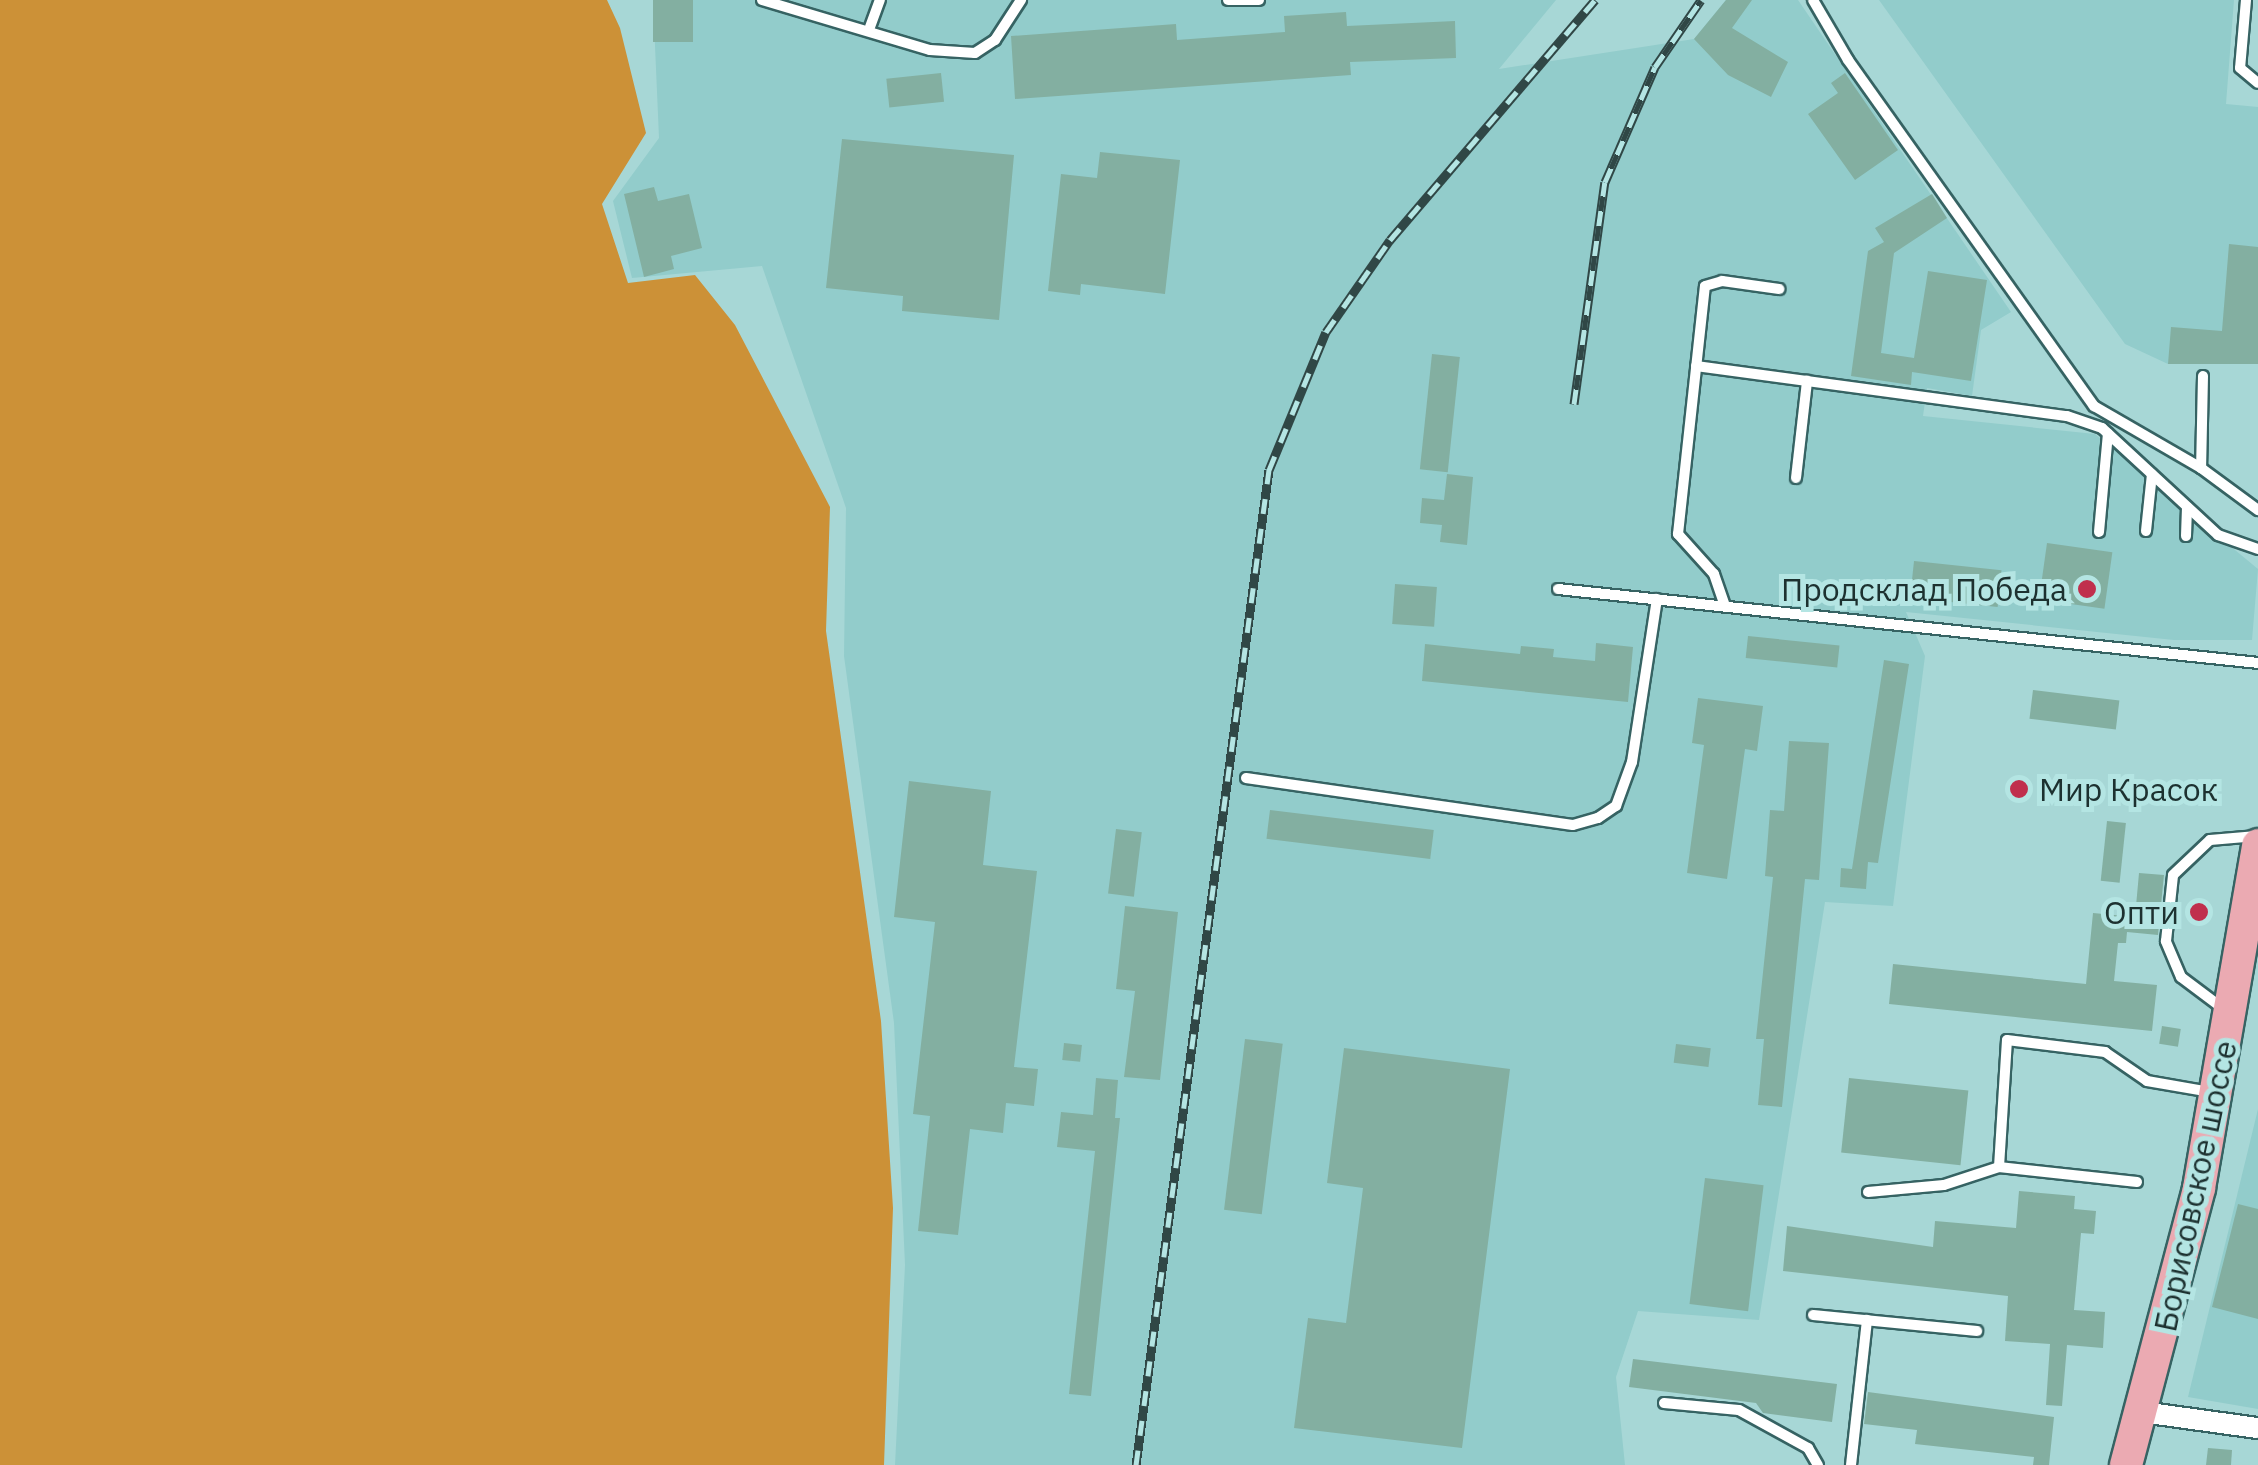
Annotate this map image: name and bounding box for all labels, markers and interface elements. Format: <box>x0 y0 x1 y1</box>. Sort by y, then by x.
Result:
place label: Продсклад Победа <box>1781 570 2067 608</box>
marker: Продсклад Победа <box>2076 578 2098 600</box>
place label: Мир Красок <box>2039 770 2218 808</box>
marker: Мир Красок <box>2008 778 2030 800</box>
place label: Опти <box>2104 893 2179 931</box>
marker: Опти <box>2188 901 2210 923</box>
street label: Борисовское шоссе <box>2145 1037 2245 1335</box>

